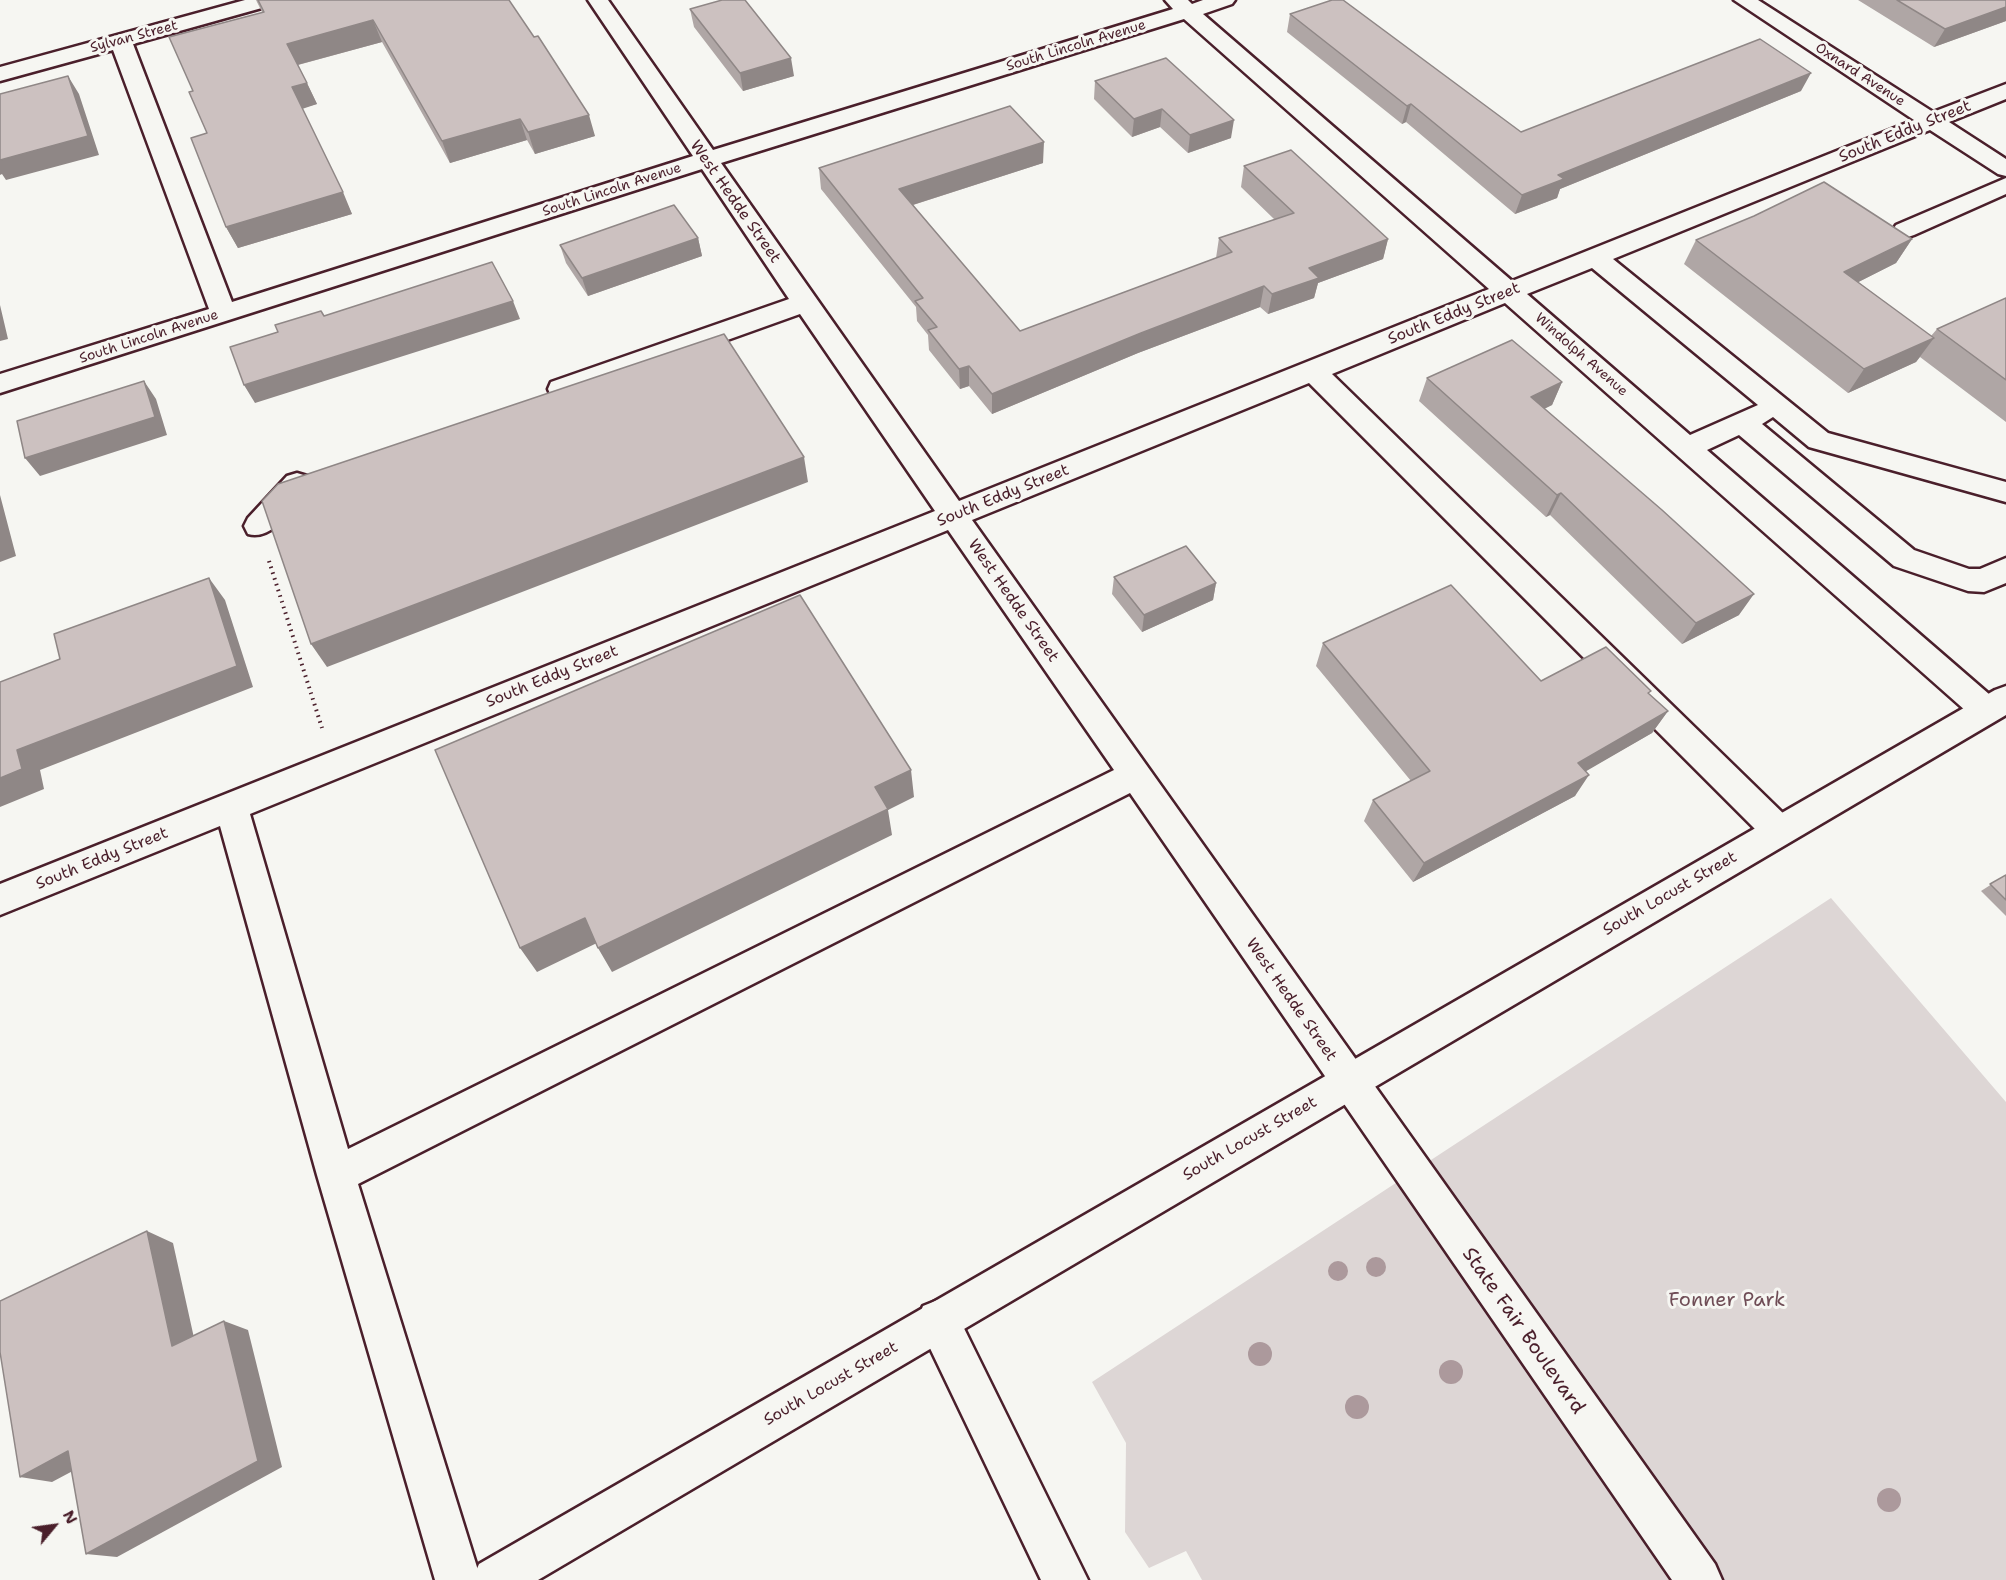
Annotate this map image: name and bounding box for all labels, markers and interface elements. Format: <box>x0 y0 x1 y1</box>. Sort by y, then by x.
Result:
street label: Sylvan Street <box>88 17 180 57</box>
street label: South Lincoln Avenue <box>1004 17 1148 75</box>
street label: Oxnard Avenue <box>1812 40 1908 110</box>
street label: South Eddy Street <box>1836 97 1974 167</box>
street label: West Hedde Street <box>685 137 785 267</box>
street label: South Lincoln Avenue <box>540 160 684 220</box>
street label: South Eddy Street <box>1385 279 1523 349</box>
street label: South Lincoln Avenue <box>77 307 221 367</box>
street label: Windolph Avenue <box>1531 310 1631 400</box>
street label: South Eddy Street <box>934 461 1072 531</box>
street label: West Hedde Street <box>963 536 1063 666</box>
street label: South Eddy Street <box>483 642 621 712</box>
street label: South Eddy Street <box>33 824 171 894</box>
street label: South Locust Street <box>1600 848 1740 940</box>
street label: West Hedde Street <box>1241 935 1341 1065</box>
street label: South Locust Street <box>1180 1093 1320 1185</box>
street label: State Fair Boulevard <box>1456 1243 1590 1419</box>
park label: Fonner Park <box>1668 1289 1786 1313</box>
street label: South Locust Street <box>761 1338 901 1430</box>
north arrow <box>24 1496 84 1556</box>
text: N <box>58 1506 82 1528</box>

